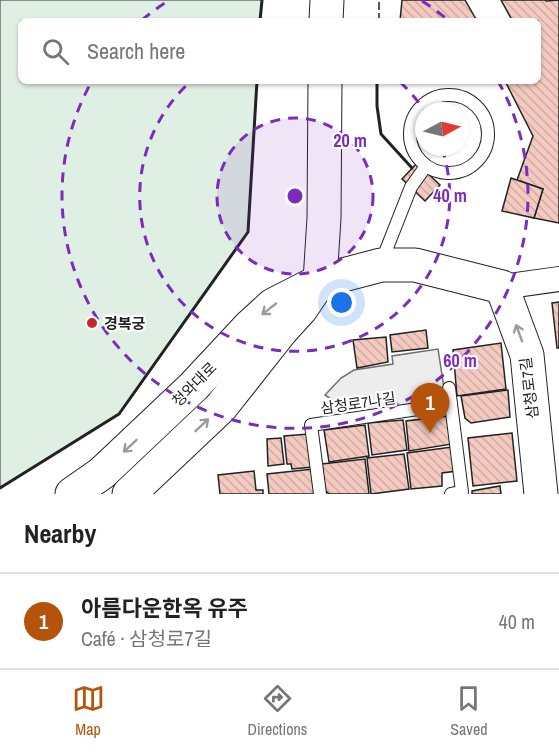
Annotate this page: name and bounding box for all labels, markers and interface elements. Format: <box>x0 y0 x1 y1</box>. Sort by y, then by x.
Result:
search box <box>18 18 541 84</box>
icon: search <box>39 35 72 68</box>
text: Search here <box>87 36 185 66</box>
north arrow <box>415 102 469 156</box>
text: 20 m <box>333 128 367 153</box>
text: 40 m <box>433 183 467 208</box>
centre of rings <box>285 186 305 206</box>
your location <box>327 288 356 317</box>
one-way arrow <box>262 303 278 316</box>
place label: 경복궁 <box>104 313 146 334</box>
marker: 경복궁 <box>85 316 99 330</box>
one-way arrow <box>512 324 523 342</box>
text: 60 m <box>443 348 477 373</box>
street label: 삼청로7길 <box>515 356 543 420</box>
street label: 청와대로 <box>167 357 221 411</box>
pin: 1 <box>410 384 450 433</box>
street label: 삼청로7나길 <box>319 387 397 419</box>
one-way arrow <box>195 418 210 432</box>
one-way arrow <box>123 439 138 453</box>
text: Nearby <box>24 516 96 551</box>
text: 아름다운한옥 유주 <box>81 593 248 623</box>
text: 1 <box>39 608 48 635</box>
text: 40 m <box>499 608 535 635</box>
text: Café · 삼청로7길 <box>81 625 212 652</box>
tab: Map <box>72 682 105 740</box>
tab: Directions <box>248 682 307 740</box>
tab: Saved <box>450 682 488 740</box>

